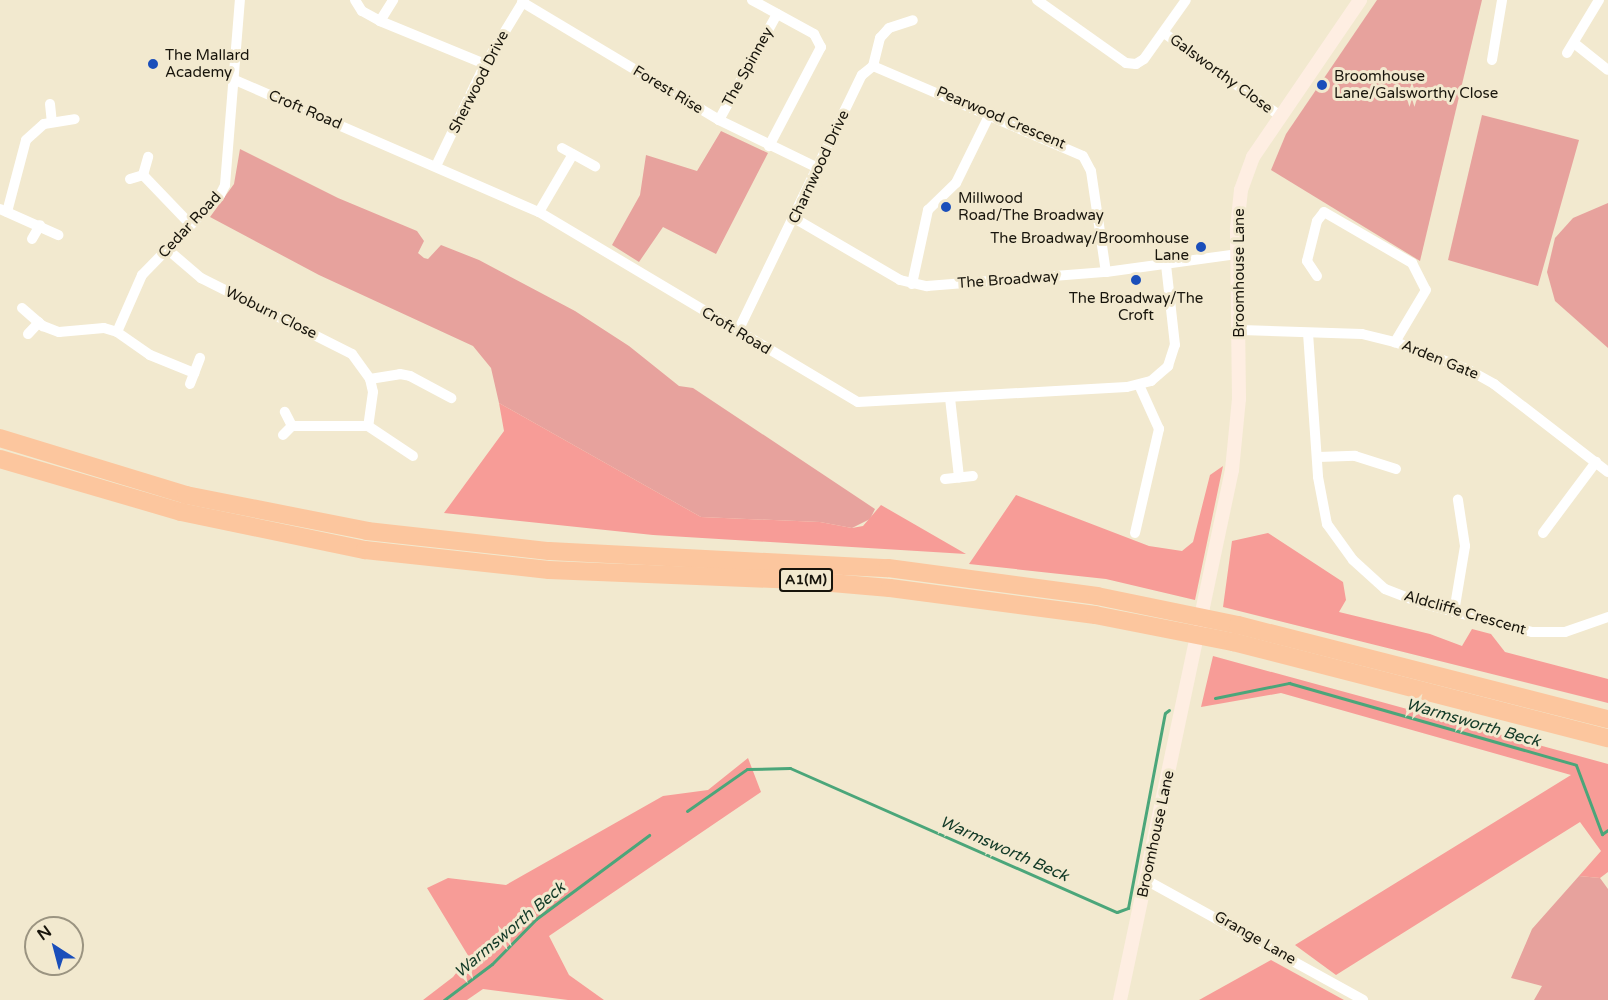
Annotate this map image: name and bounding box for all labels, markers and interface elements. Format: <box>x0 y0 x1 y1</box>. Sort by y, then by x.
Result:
street label: The Spinney <box>719 24 777 110</box>
street label: Sherwood Drive <box>445 28 513 136</box>
street label: Galsworthy Close <box>1166 31 1276 117</box>
place label: The Mallard Academy <box>165 46 249 81</box>
marker: The Mallard Academy <box>146 57 160 71</box>
street label: Forest Rise <box>630 62 706 118</box>
place label: Broomhouse Lane/Galsworthy Close <box>1334 67 1498 102</box>
marker: Broomhouse Lane/Galsworthy Close <box>1315 78 1329 92</box>
street label: Pearwood Crescent <box>934 83 1068 153</box>
street label: Croft Road <box>266 87 344 133</box>
street label: Charnwood Drive <box>785 107 853 227</box>
street label: Cedar Road <box>155 188 225 262</box>
place label: Millwood Road/The Broadway <box>958 189 1104 224</box>
marker: Millwood Road/The Broadway <box>939 200 953 214</box>
street label: Broomhouse Lane <box>1231 208 1249 338</box>
place label: The Broadway/Broomhouse Lane <box>990 229 1189 264</box>
marker: The Broadway/Broomhouse Lane <box>1194 240 1208 254</box>
street label: The Broadway <box>957 267 1059 293</box>
marker: The Broadway/The Croft <box>1129 273 1143 287</box>
street label: Woburn Close <box>222 283 320 343</box>
place label: The Broadway/The Croft <box>1069 289 1203 324</box>
street label: Croft Road <box>698 303 774 359</box>
street label: Arden Gate <box>1399 336 1481 384</box>
road number: A1(M) <box>779 569 833 591</box>
street label: Aldcliffe Crescent <box>1402 587 1528 639</box>
water label: Warmsworth Beck <box>1404 695 1542 751</box>
street label: Broomhouse Lane <box>1134 769 1178 899</box>
water label: Warmsworth Beck <box>937 812 1071 886</box>
water label: Warmsworth Beck <box>451 878 569 982</box>
street label: Grange Lane <box>1211 907 1299 969</box>
north arrow <box>24 916 84 976</box>
text: N <box>34 921 56 945</box>

